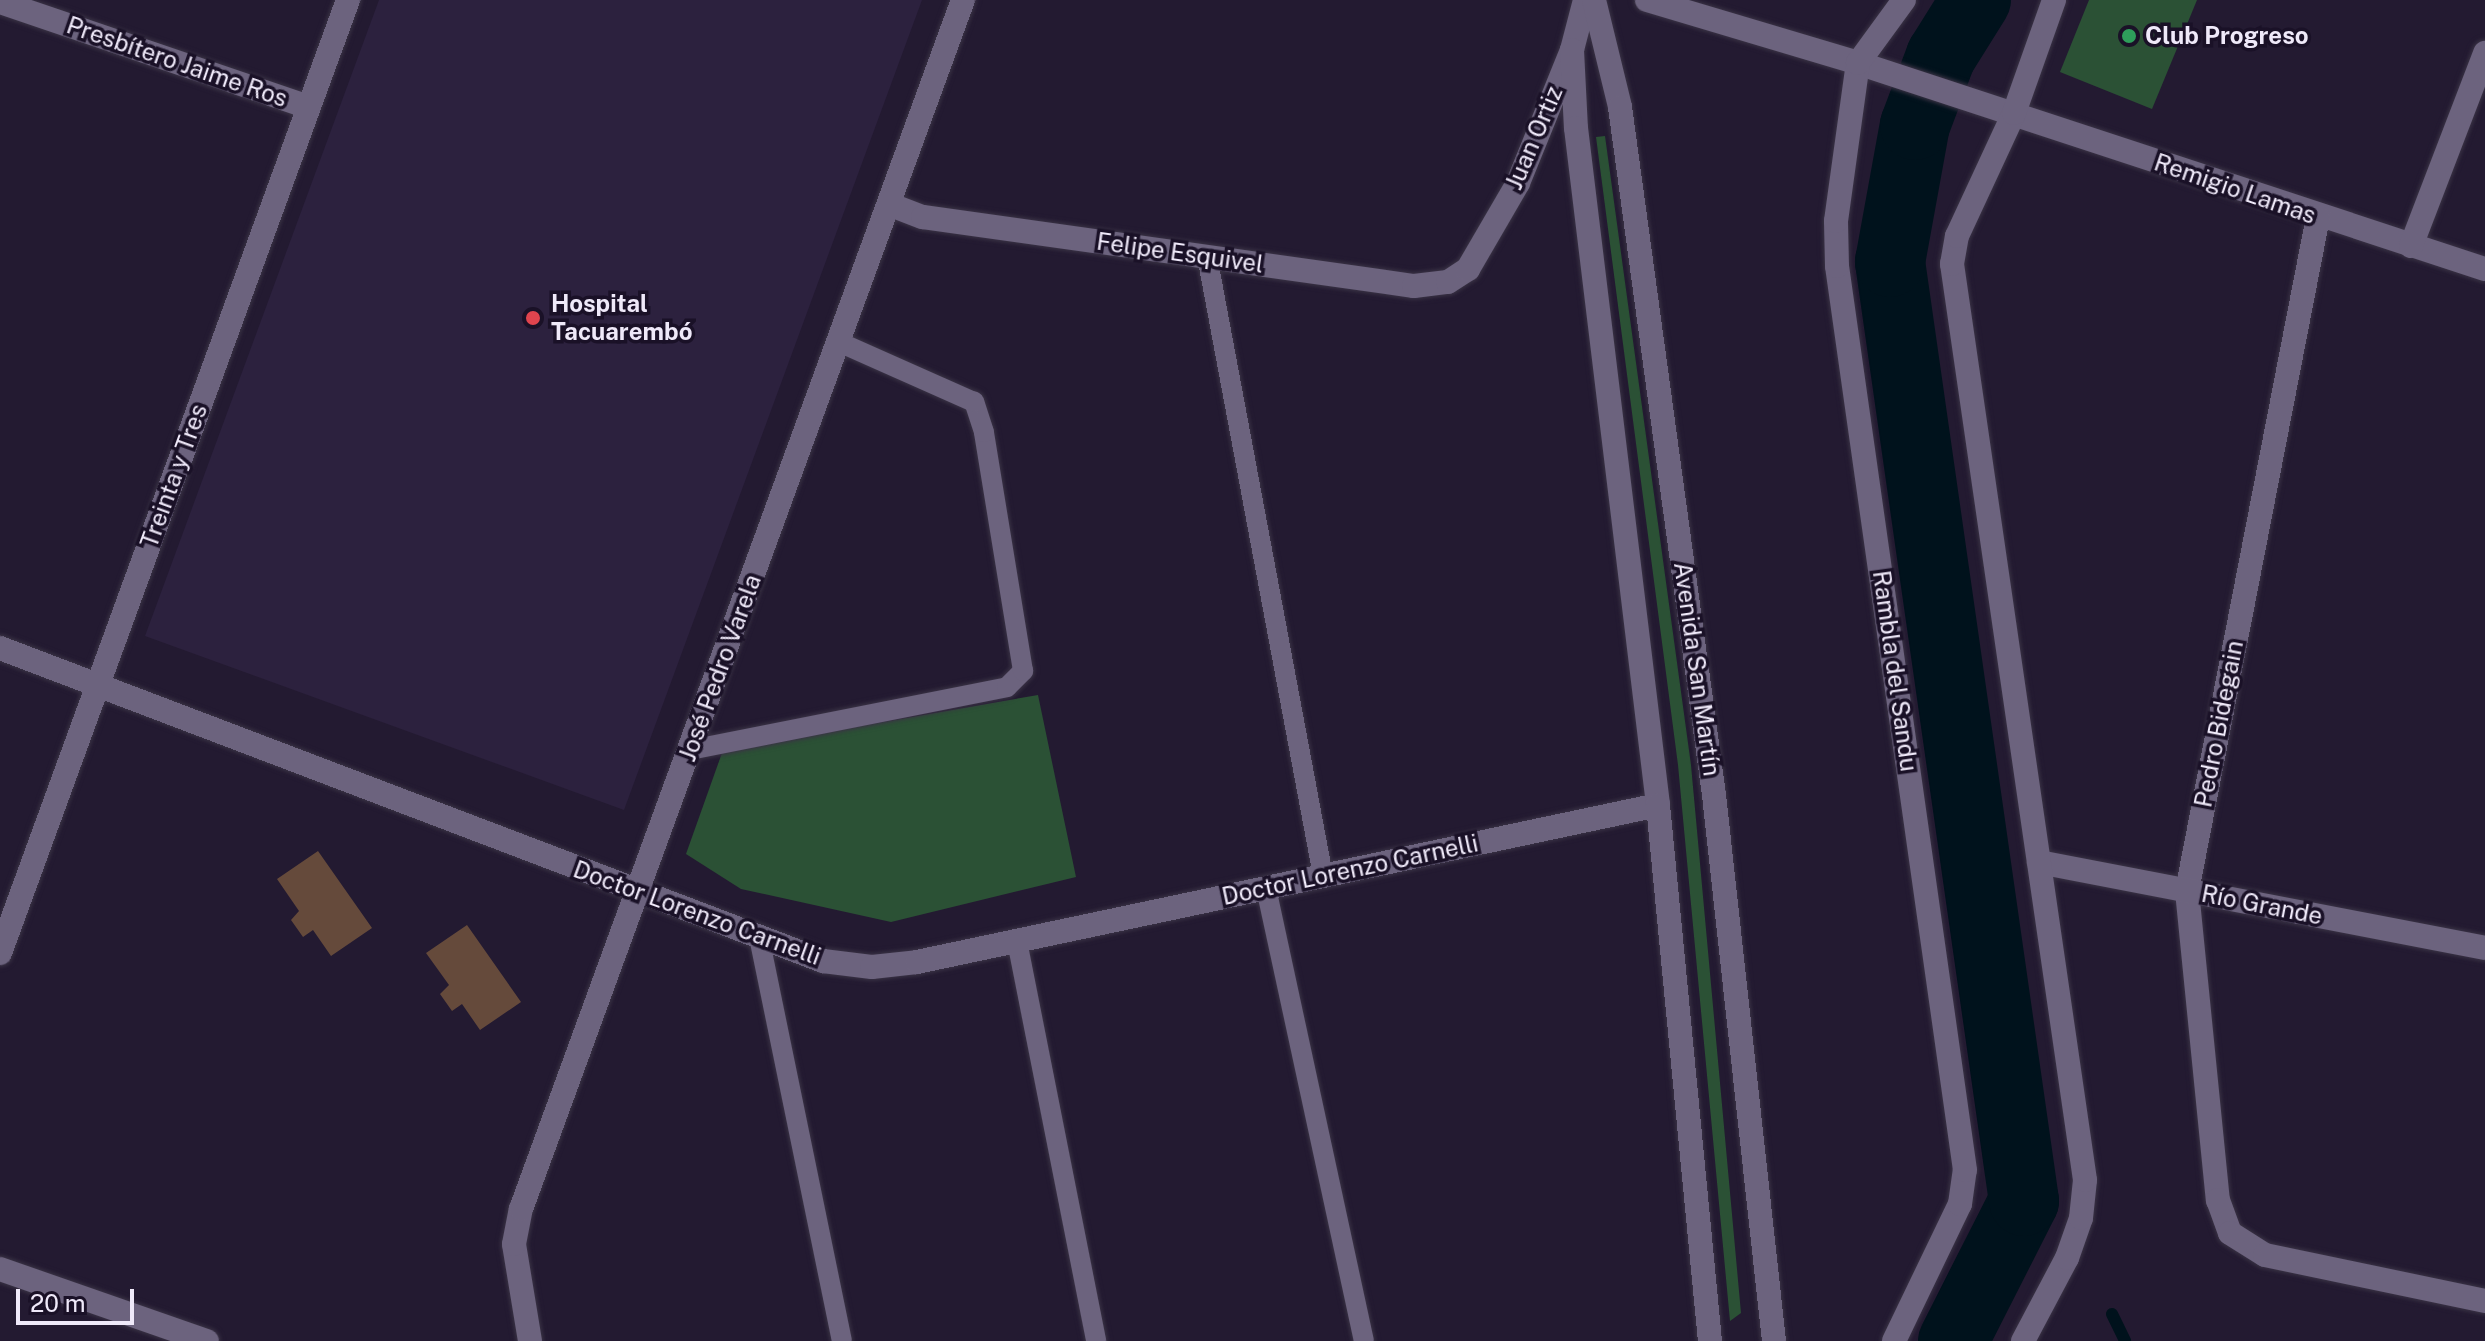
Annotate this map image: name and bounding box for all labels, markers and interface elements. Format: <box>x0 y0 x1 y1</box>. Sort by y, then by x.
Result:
street label: Presbítero Jaime Ros <box>63 11 291 113</box>
place label: Club Progreso <box>2145 22 2309 50</box>
marker: Club Progreso <box>2120 27 2138 45</box>
street label: Juan Ortiz <box>1499 82 1569 194</box>
street label: Remigio Lamas <box>2150 148 2320 230</box>
street label: Felipe Esquivel <box>1095 227 1265 279</box>
place label: Hospital Tacuarembó <box>551 290 692 346</box>
marker: Hospital Tacuarembó <box>522 307 544 329</box>
street label: Treinta y Tres <box>135 400 213 552</box>
street label: Avenida San Martín <box>1668 560 1726 778</box>
street label: Rambla del Sandu <box>1867 568 1923 774</box>
street label: José Pedro Varela <box>673 570 767 766</box>
street label: Pedro Bidegain <box>2189 638 2249 810</box>
street label: Doctor Lorenzo Carnelli <box>1219 829 1481 911</box>
street label: Doctor Lorenzo Carnelli <box>569 855 825 971</box>
street label: Río Grande <box>2199 879 2325 931</box>
scale bar <box>20 1273 138 1323</box>
text: 20 m <box>30 1289 86 1317</box>

